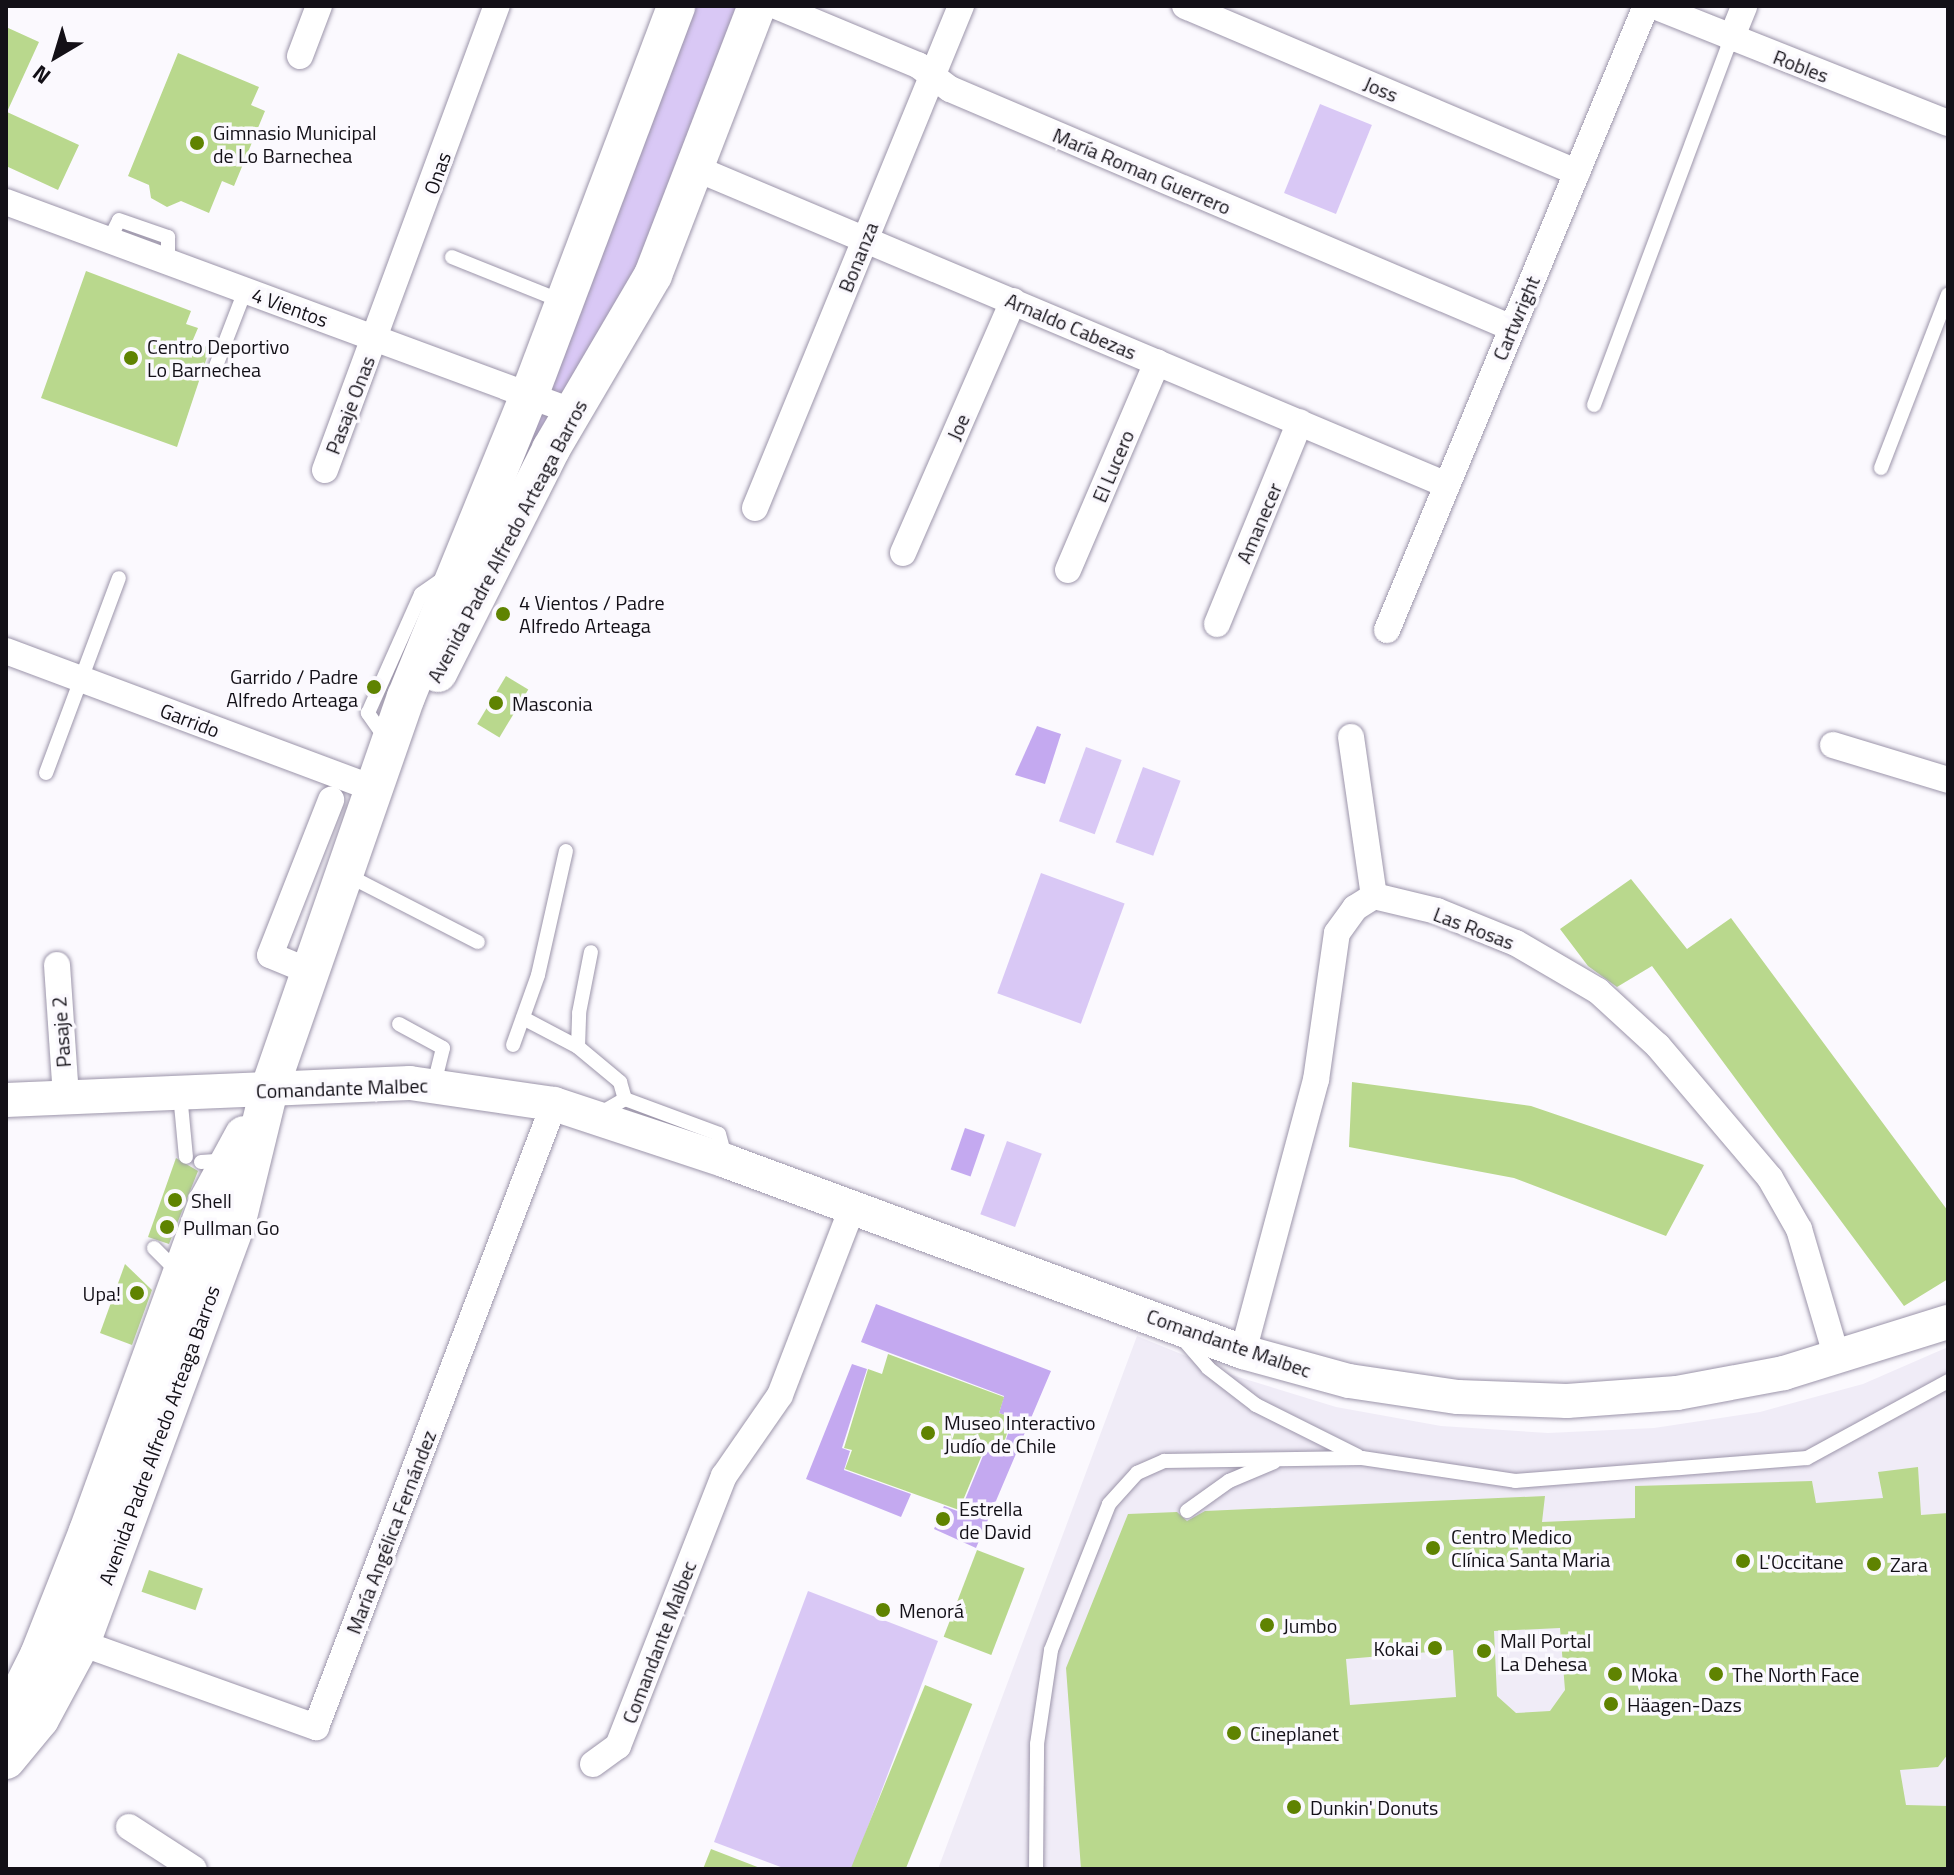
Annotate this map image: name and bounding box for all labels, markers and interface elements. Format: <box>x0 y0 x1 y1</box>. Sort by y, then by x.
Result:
north arrow <box>16 16 96 96</box>
street label: Robles <box>1770 45 1832 87</box>
text: N <box>25 57 58 93</box>
street label: Joss <box>1360 71 1402 107</box>
place label: Gimnasio Municipal de Lo Barnechea <box>213 120 377 167</box>
street label: María Roman Guerrero <box>1049 123 1235 219</box>
marker: Gimnasio Municipal de Lo Barnechea <box>188 134 206 152</box>
street label: Onas <box>418 149 456 197</box>
street label: Bonanza <box>833 218 883 296</box>
street label: Cartwright <box>1487 272 1545 364</box>
street label: 4 Vientos <box>249 282 331 332</box>
street label: Arnaldo Cabezas <box>1002 288 1140 364</box>
place label: Centro Deportivo Lo Barnechea <box>147 334 290 381</box>
marker: Centro Deportivo Lo Barnechea <box>122 349 140 367</box>
street label: Pasaje Onas <box>320 353 380 457</box>
street label: Avenida Padre Alfredo Arteaga Barros <box>422 395 592 687</box>
street label: Joe <box>942 410 974 444</box>
street label: El Lucero <box>1087 426 1139 506</box>
street label: Amanecer <box>1231 479 1287 567</box>
place label: 4 Vientos / Padre Alfredo Arteaga <box>519 590 664 637</box>
marker: 4 Vientos / Padre Alfredo Arteaga <box>494 605 512 623</box>
place label: Garrido / Padre Alfredo Arteaga <box>226 664 358 711</box>
marker: Garrido / Padre Alfredo Arteaga <box>365 678 383 696</box>
place label: Masconia <box>512 691 592 715</box>
marker: Masconia <box>487 694 505 712</box>
street label: Garrido <box>157 698 223 742</box>
street label: Las Rosas <box>1430 902 1518 954</box>
street label: Pasaje 2 <box>47 996 75 1068</box>
street label: Comandante Malbec <box>255 1073 429 1103</box>
place label: Shell <box>191 1188 232 1212</box>
marker: Shell <box>166 1191 184 1209</box>
place label: Pullman Go <box>183 1215 279 1239</box>
marker: Pullman Go <box>158 1218 176 1236</box>
place label: Upa! <box>83 1281 121 1305</box>
street label: Avenida Padre Alfredo Arteaga Barros <box>94 1282 224 1588</box>
marker: Upa! <box>128 1284 146 1302</box>
street label: Comandante Malbec <box>1144 1304 1314 1382</box>
place label: Museo Interactivo Judío de Chile <box>944 1410 1096 1457</box>
marker: Museo Interactivo Judío de Chile <box>919 1424 937 1442</box>
street label: María Angélica Fernández <box>341 1427 441 1637</box>
place label: Estrella de David <box>959 1496 1031 1543</box>
marker: Estrella de David <box>934 1510 952 1528</box>
place label: Centro Medico Clínica Santa Maria <box>1451 1524 1610 1571</box>
marker: Centro Medico Clínica Santa Maria <box>1422 1537 1444 1559</box>
place label: L'Occitane <box>1759 1549 1844 1573</box>
marker: L'Occitane <box>1734 1552 1752 1570</box>
place label: Zara <box>1890 1552 1928 1576</box>
marker: Zara <box>1865 1555 1883 1573</box>
street label: Comandante Malbec <box>617 1557 701 1727</box>
place label: Menorá <box>899 1598 964 1622</box>
marker: Menorá <box>874 1601 892 1619</box>
place label: Jumbo <box>1283 1613 1337 1637</box>
marker: Jumbo <box>1258 1616 1276 1634</box>
place label: Mall Portal La Dehesa <box>1500 1628 1591 1675</box>
place label: Kokai <box>1373 1636 1419 1660</box>
marker: Kokai <box>1426 1639 1444 1657</box>
marker: Mall Portal La Dehesa <box>1475 1642 1493 1660</box>
place label: Moka <box>1631 1662 1678 1686</box>
place label: The North Face <box>1732 1662 1859 1686</box>
marker: Moka <box>1606 1665 1624 1683</box>
marker: The North Face <box>1707 1665 1725 1683</box>
place label: Häagen-Dazs <box>1627 1692 1742 1716</box>
marker: Häagen-Dazs <box>1602 1695 1620 1713</box>
place label: Cineplanet <box>1250 1721 1339 1745</box>
marker: Cineplanet <box>1225 1724 1243 1742</box>
place label: Dunkin' Donuts <box>1310 1795 1438 1819</box>
marker: Dunkin' Donuts <box>1285 1798 1303 1816</box>

